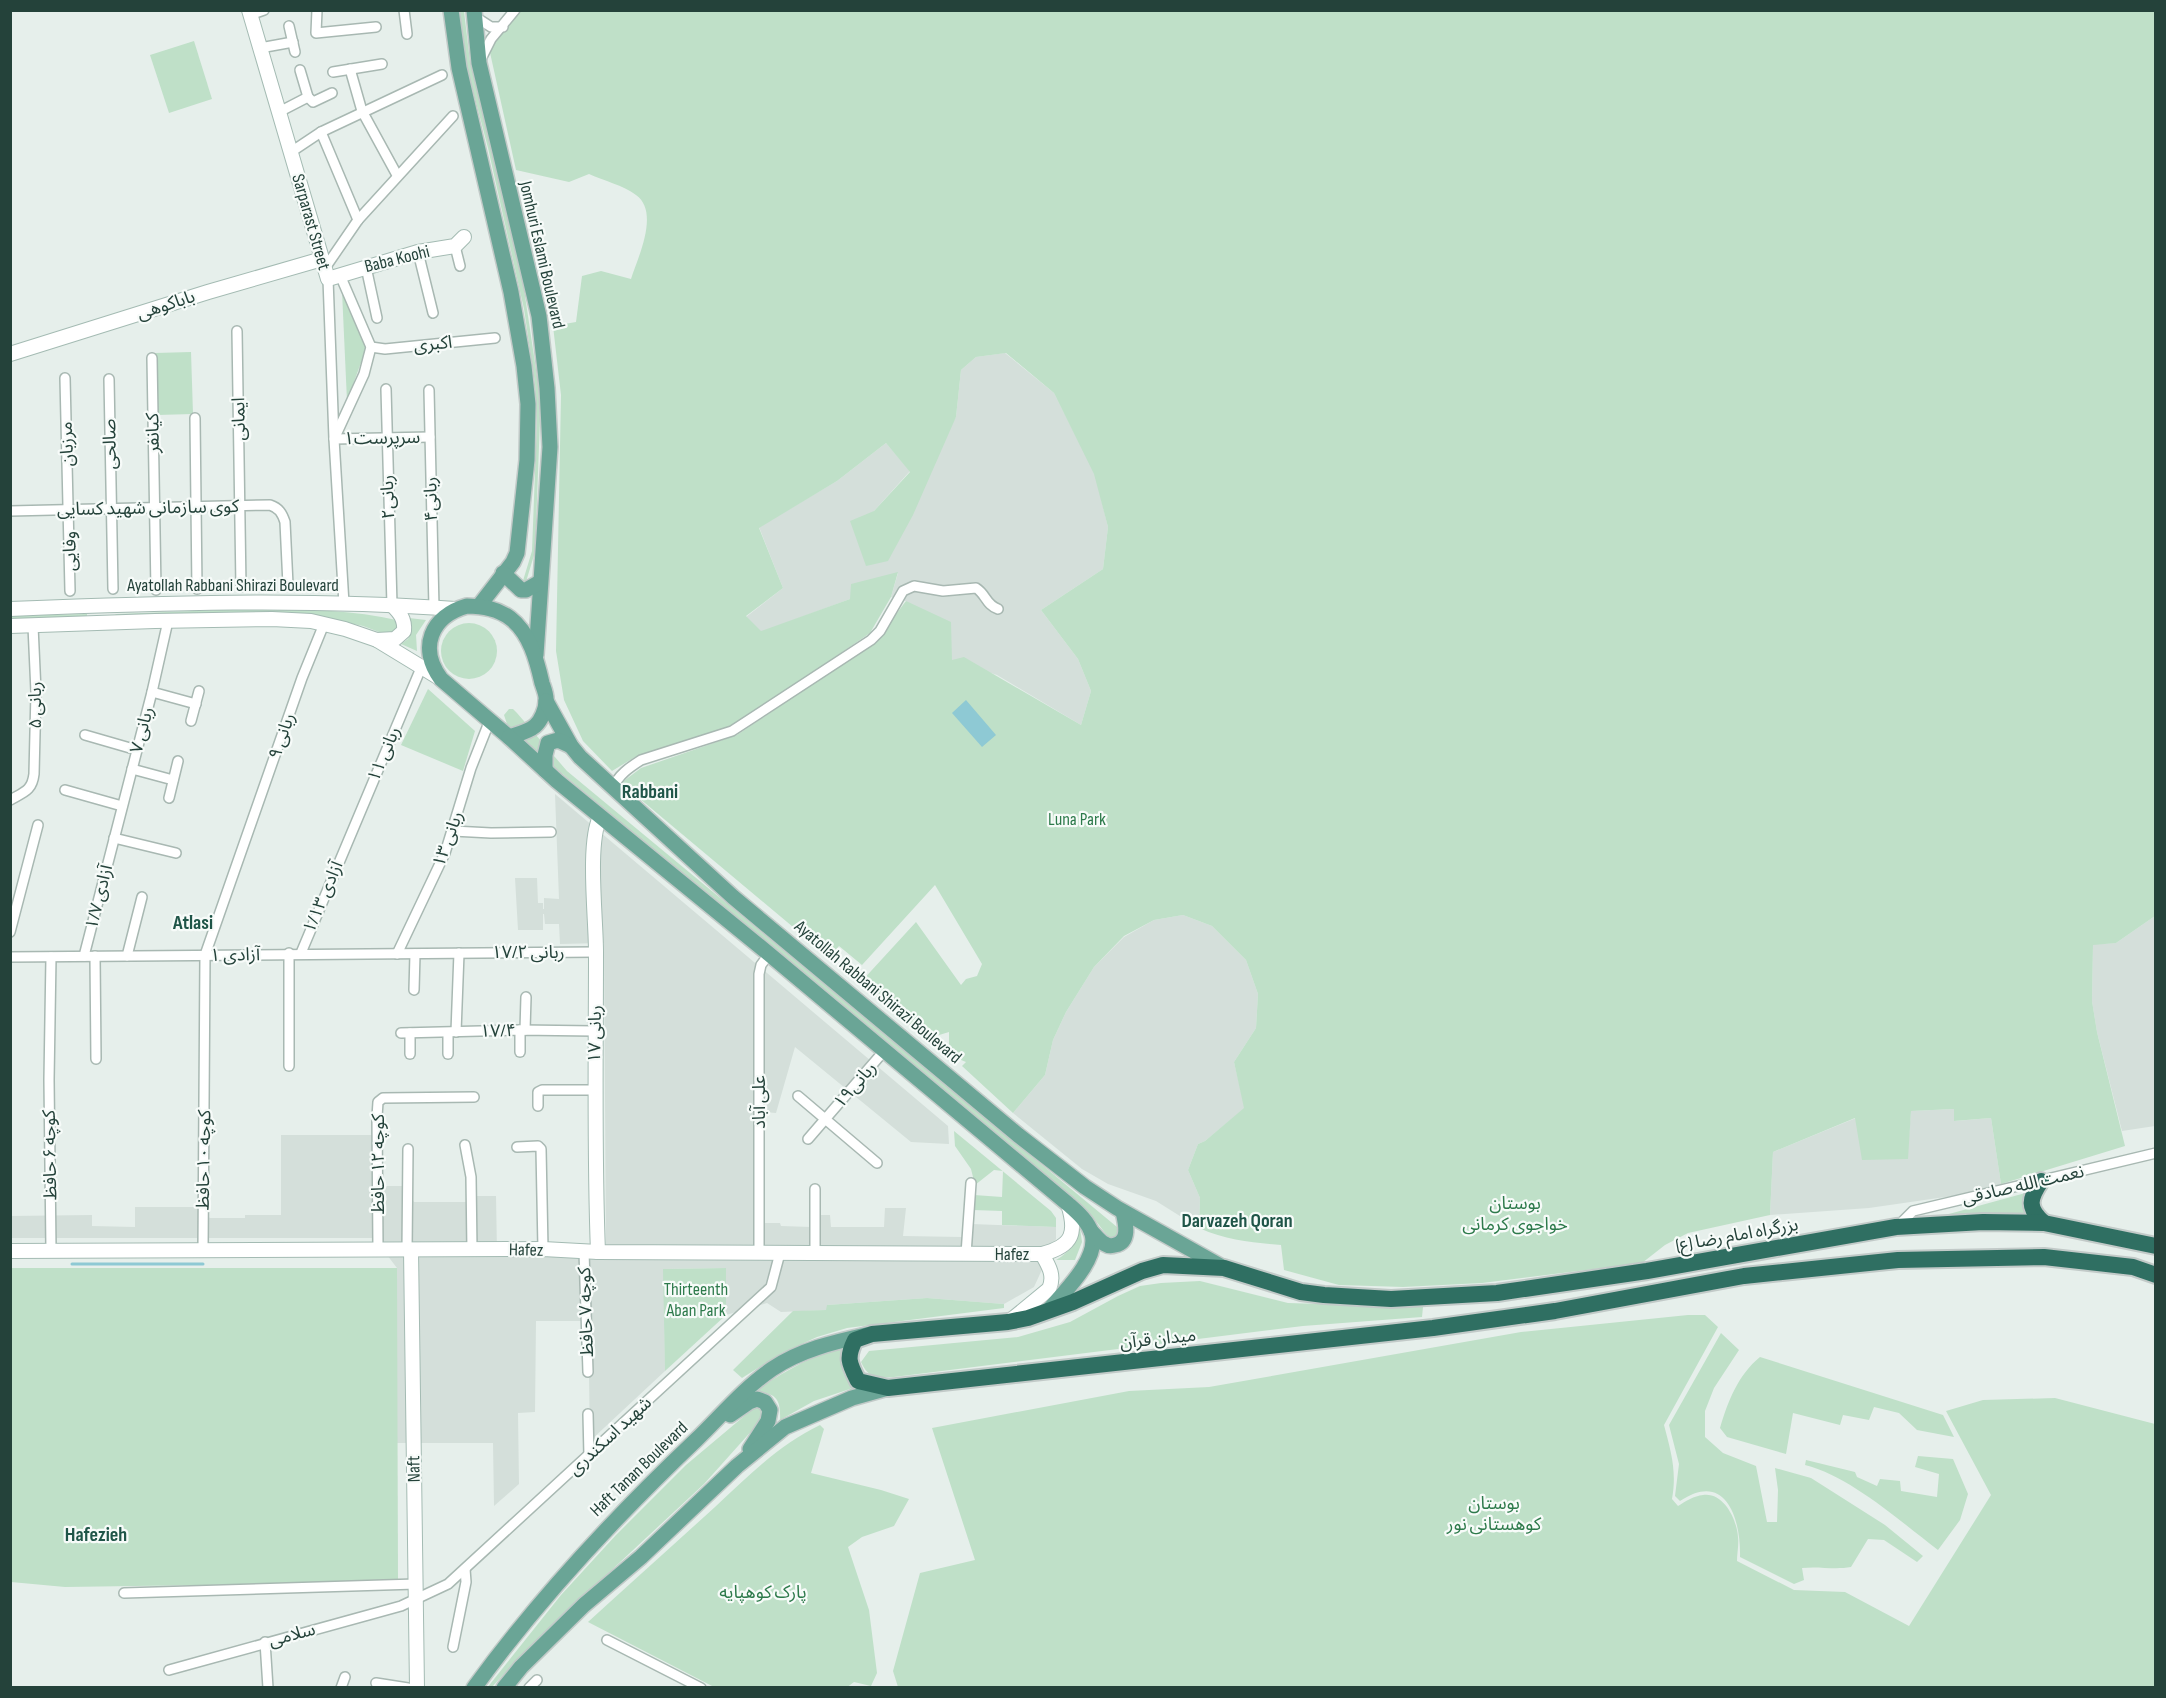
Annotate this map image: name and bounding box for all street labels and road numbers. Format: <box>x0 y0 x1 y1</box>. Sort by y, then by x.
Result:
street label: Sarparast Street <box>287 172 335 273</box>
street label: Jomhuri Eslami Boulevard <box>515 178 569 331</box>
street label: Baba Koohi <box>362 241 432 277</box>
street label: باباکوهی <box>134 286 198 324</box>
street label: اکبری <box>413 332 453 356</box>
street label: ایمانی <box>228 397 250 441</box>
street label: کیانفر <box>142 412 164 454</box>
street label: صالحی <box>99 418 121 470</box>
street label: مرزبان <box>56 421 78 467</box>
street label: سرپرست۱ <box>343 427 421 449</box>
street label: ربانی۲ <box>377 474 399 520</box>
street label: ربانی۴ <box>420 477 442 521</box>
street label: کوی سازمانی شهید کسایی <box>57 496 240 520</box>
street label: وفایی <box>59 531 81 571</box>
street label: Ayatollah Rabbani Shirazi Boulevard <box>126 575 339 596</box>
street label: ربانی ۵ <box>25 681 46 729</box>
street label: ربانی ۷ <box>126 704 158 756</box>
street label: ربانی ۹ <box>264 710 300 762</box>
street label: ربانی ۱۱ <box>363 723 405 785</box>
street label: ربانی ۱۳ <box>428 808 468 870</box>
street label: آزادی ۱/۱۳ <box>298 857 348 936</box>
street label: آزادی ۱/۷ <box>81 862 117 931</box>
street label: Ayatollah Rabbani Shirazi Boulevard <box>789 915 966 1068</box>
street label: ربانی ۱۷/۲ <box>491 942 565 963</box>
street label: آزادی ۱ <box>210 944 261 966</box>
street label: ربانی ۱۷ <box>584 1005 606 1063</box>
street label: ۱۷/۴ <box>480 1020 516 1042</box>
street label: ربانی۱۹ <box>829 1057 881 1113</box>
street label: علی آباد <box>749 1075 770 1129</box>
street label: کوچه ۶ حافظ <box>39 1109 61 1200</box>
street label: کوچه ۱۰ حافظ <box>193 1109 215 1210</box>
street label: کوچه ۱۲ حافظ <box>368 1113 389 1214</box>
street label: نعمت الله صادقی <box>1960 1161 2086 1209</box>
street label: بزرگراه امام رضا (ع) <box>1674 1214 1801 1259</box>
street label: Hafez <box>509 1239 544 1261</box>
street label: Hafez <box>995 1244 1030 1265</box>
street label: کوچه ۷ حافظ <box>574 1266 598 1357</box>
street label: میدان قرآن <box>1119 1325 1197 1353</box>
street label: شهید اسکندری <box>564 1392 656 1480</box>
street label: Haft Tanan Boulevard <box>586 1417 692 1521</box>
street label: Naft <box>403 1455 425 1483</box>
street label: سلامی <box>266 1619 318 1651</box>

